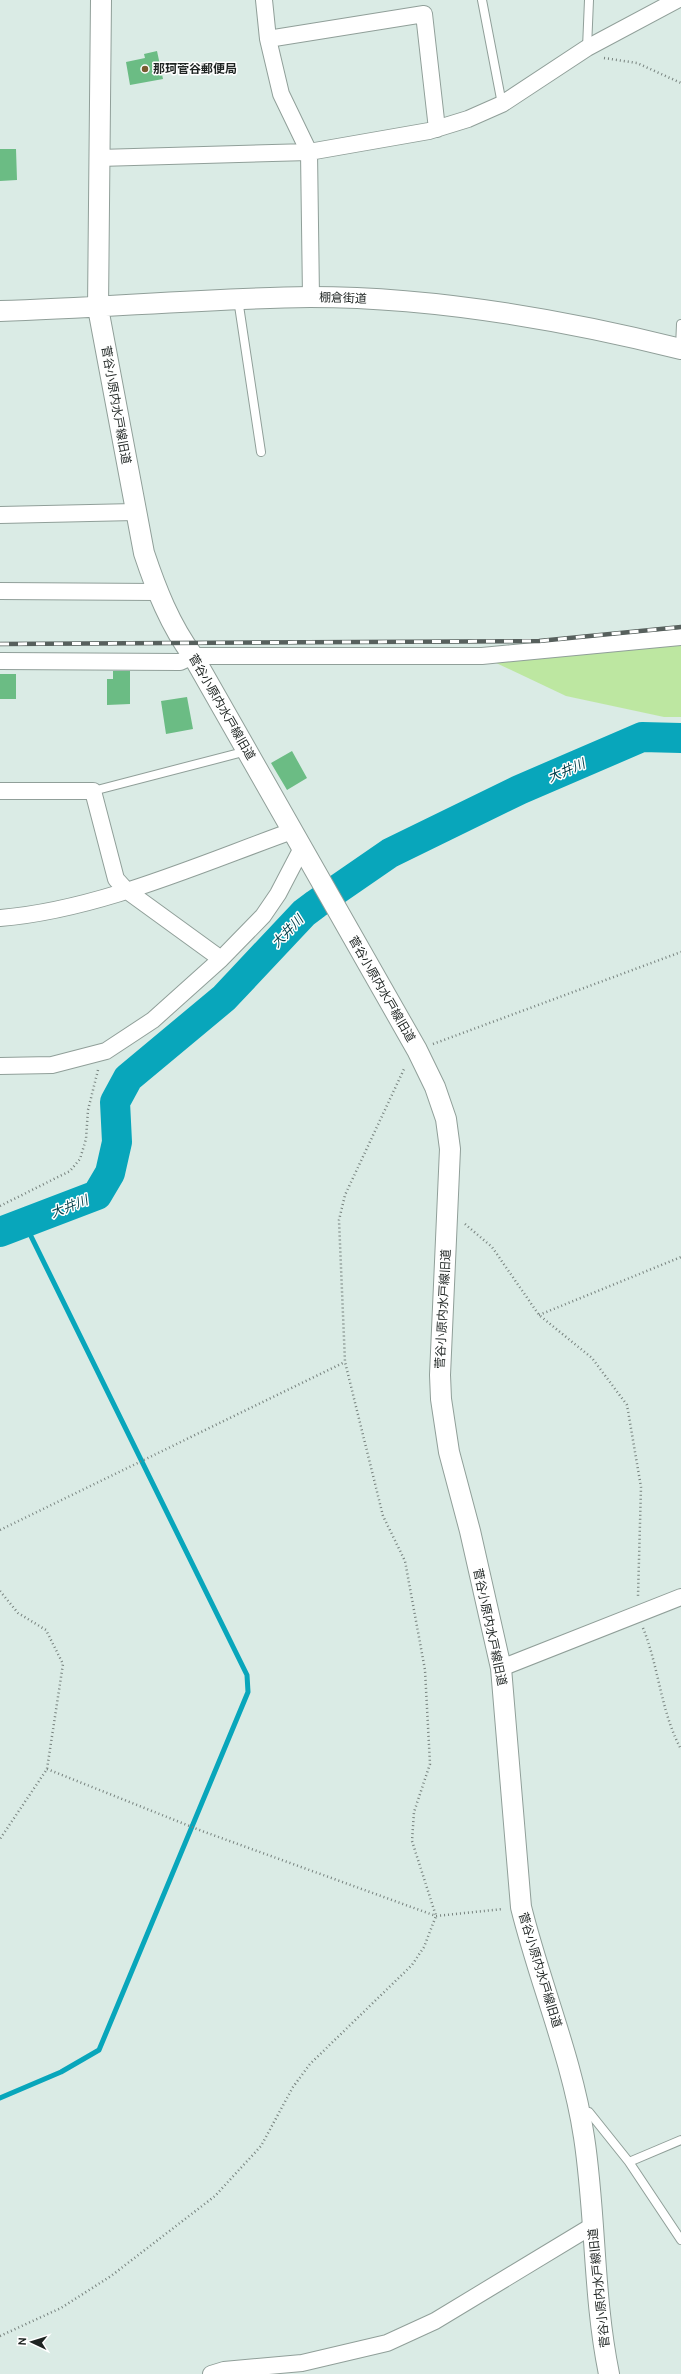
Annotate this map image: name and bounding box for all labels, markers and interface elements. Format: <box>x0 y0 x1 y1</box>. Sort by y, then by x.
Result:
place label: 那珂菅谷郵便局 <box>153 62 237 75</box>
marker: 那珂菅谷郵便局 <box>140 64 150 74</box>
street label: 棚倉街道 <box>319 290 367 305</box>
street label: 菅谷小原内水戸線旧道 <box>100 345 133 465</box>
street label: 菅谷小原内水戸線旧道 <box>187 652 258 762</box>
water label: 大井川 <box>545 755 589 784</box>
water label: 大井川 <box>268 911 307 950</box>
street label: 菅谷小原内水戸線旧道 <box>347 934 418 1044</box>
water label: 大井川 <box>48 1192 92 1220</box>
street label: 菅谷小原内水戸線旧道 <box>433 1249 452 1369</box>
street label: 菅谷小原内水戸線旧道 <box>472 1567 509 1687</box>
street label: 菅谷小原内水戸線旧道 <box>517 1911 564 2029</box>
street label: 菅谷小原内水戸線旧道 <box>586 2228 611 2348</box>
north arrow <box>12 2322 52 2362</box>
text: N <box>16 2337 28 2346</box>

